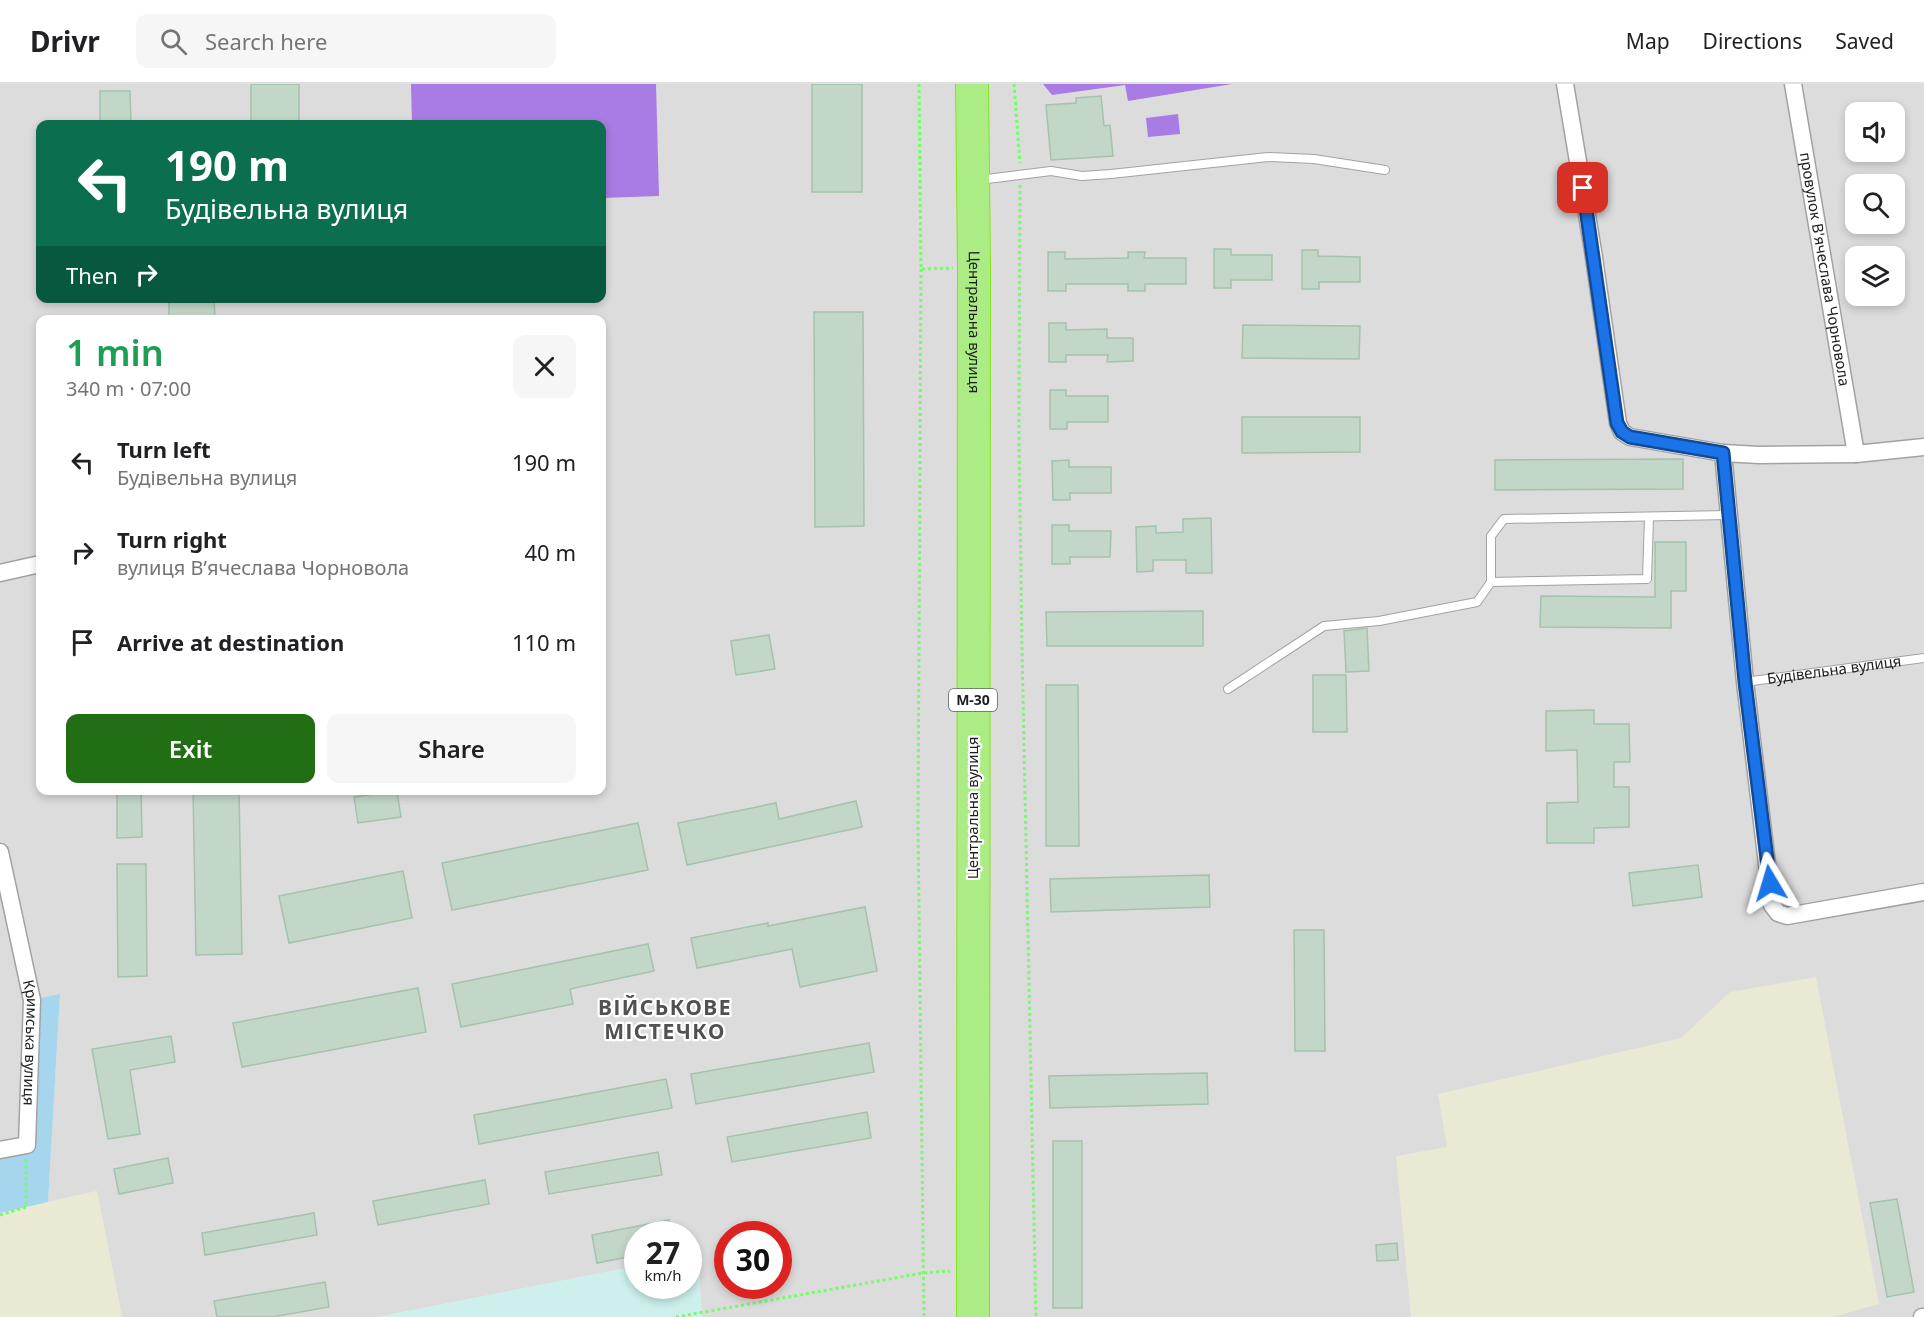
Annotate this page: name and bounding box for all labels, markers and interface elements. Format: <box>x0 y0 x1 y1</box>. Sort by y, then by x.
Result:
search box <box>136 14 556 68</box>
text: Drivr <box>30 22 100 60</box>
icon: search <box>157 25 190 58</box>
text: Search here <box>205 26 327 56</box>
text: Map <box>1626 27 1670 55</box>
text: Directions <box>1703 27 1802 55</box>
text: Saved <box>1835 27 1894 55</box>
map controls <box>1845 102 1905 306</box>
button: sound <box>1845 102 1905 162</box>
text: 190 m <box>165 136 289 193</box>
icon: left <box>66 144 144 222</box>
street label: провулок В'ячеслава Чорновола <box>1796 151 1855 388</box>
pin <box>1557 162 1608 213</box>
icon: arrive <box>1566 171 1599 204</box>
button: search <box>1845 174 1905 234</box>
text: Будівельна вулиця <box>165 190 408 227</box>
button: layers <box>1845 246 1905 306</box>
street label: Центральна вулиця <box>965 251 985 393</box>
icon: right <box>130 258 163 291</box>
text: Then <box>66 260 118 290</box>
text: 1 min <box>66 328 164 377</box>
button: close <box>513 335 576 398</box>
text: 340 m · 07:00 <box>66 375 191 402</box>
text: Turn left <box>117 434 211 464</box>
icon: left <box>66 446 99 479</box>
text: 190 m <box>512 447 576 477</box>
text: Будівельна вулиця <box>117 464 297 491</box>
text: Turn right <box>117 524 227 554</box>
icon: right <box>66 536 99 569</box>
text: 40 m <box>525 537 576 567</box>
text: вулиця Вʼячеслава Чорновола <box>117 554 409 581</box>
icon: arrive <box>66 626 99 659</box>
text: Arrive at destination <box>117 627 344 657</box>
text: 110 m <box>512 627 576 657</box>
street label: Будівельна вулиця <box>1766 650 1902 688</box>
road number: М-30 <box>949 689 997 711</box>
button: Exit <box>66 714 315 783</box>
button: Share <box>327 714 576 783</box>
street label: Центральна вулиця <box>962 737 982 879</box>
position arrow <box>1738 851 1802 915</box>
street label: Кримська вулиця <box>19 978 43 1106</box>
district label: ВІЙСЬКОВЕ МІСТЕЧКО <box>598 993 732 1045</box>
speed limit sign: 30 <box>714 1221 792 1299</box>
text: 27 <box>646 1232 680 1273</box>
text: km/h <box>645 1265 681 1285</box>

